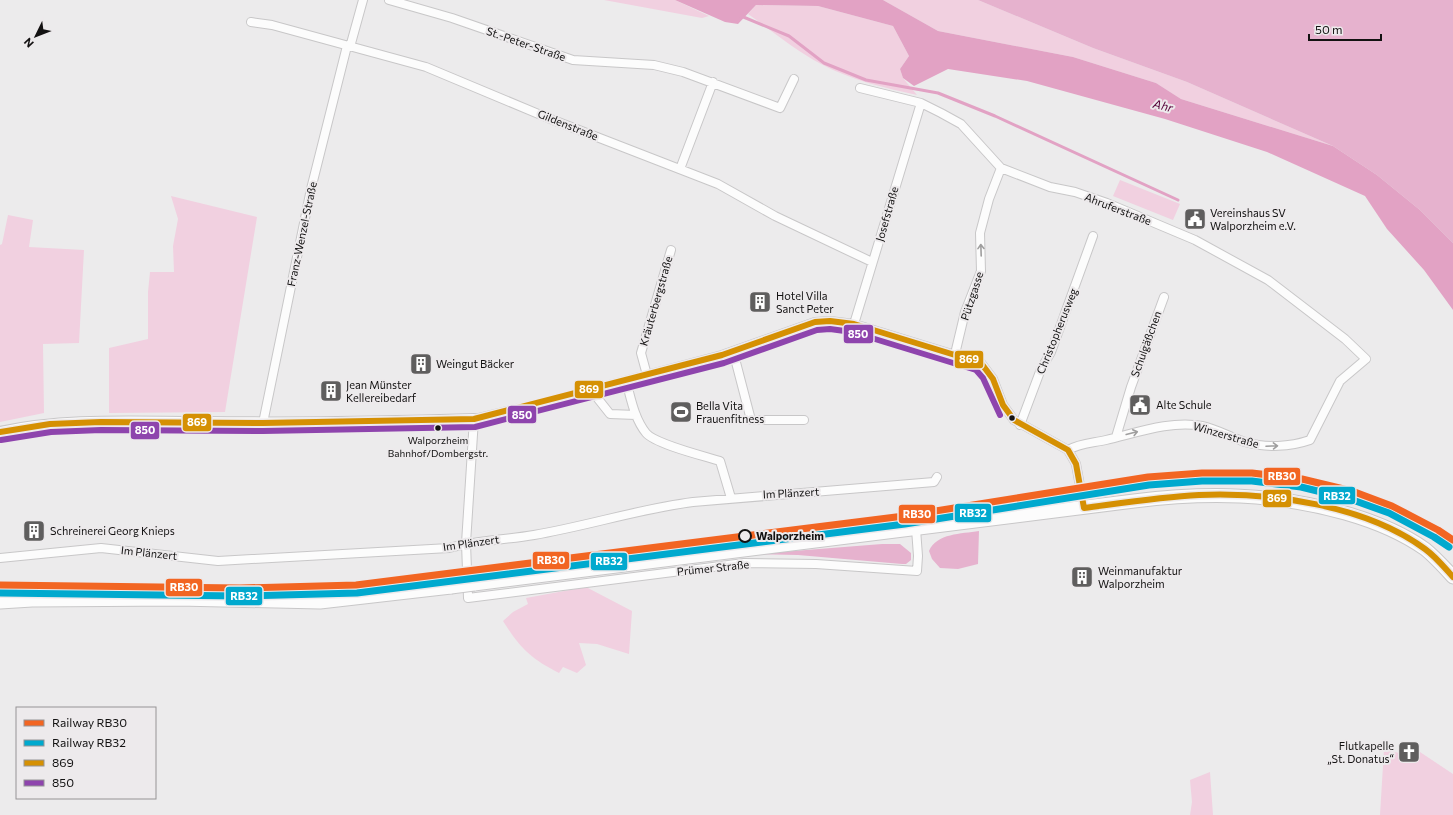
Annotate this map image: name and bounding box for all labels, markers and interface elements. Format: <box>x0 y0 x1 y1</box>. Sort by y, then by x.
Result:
north arrow <box>16 16 56 56</box>
scale bar <box>1309 16 1381 42</box>
text: 50 m <box>1315 22 1343 36</box>
street label: St.-Peter-Straße <box>485 24 568 63</box>
text: N <box>21 36 36 51</box>
water label: Ahr <box>1151 96 1176 115</box>
street label: Gildenstraße <box>536 106 601 143</box>
street label: Franz-Wenzel-Straße <box>284 180 319 287</box>
street label: Josefstraße <box>872 185 902 243</box>
street label: Ahruferstraße <box>1083 190 1154 227</box>
public building icon: Vereinshaus SV Walporzheim e.V. <box>1182 206 1208 232</box>
place label: Vereinshaus SV Walporzheim e.V. <box>1210 206 1296 232</box>
one-way arrow <box>977 243 984 256</box>
street label: Kräuterbergstraße <box>636 254 675 347</box>
street label: Pützgasse <box>958 270 986 322</box>
street label: Christopherusweg <box>1033 286 1080 376</box>
building icon: Hotel Villa Sanct Peter <box>747 289 773 315</box>
place label: Hotel Villa Sanct Peter <box>776 289 834 315</box>
street label: Schulgäßchen <box>1128 309 1163 379</box>
line badge: 850 <box>843 324 874 344</box>
text: 850 <box>848 327 868 340</box>
line badge: 869 <box>954 350 984 369</box>
building icon: Weingut Bäcker <box>408 351 434 377</box>
text: 869 <box>959 352 979 365</box>
place label: Weingut Bäcker <box>436 357 515 370</box>
building icon: Jean Münster Kellereibedarf <box>318 378 344 404</box>
place label: Jean Münster Kellereibedarf <box>346 378 417 404</box>
line badge: 869 <box>574 380 604 399</box>
text: 869 <box>579 382 599 395</box>
public building icon: Alte Schule <box>1127 392 1153 418</box>
place label: Alte Schule <box>1156 398 1212 411</box>
sports icon: Bella Vita Frauenfitness <box>668 399 694 425</box>
place label: Bella Vita Frauenfitness <box>696 399 764 425</box>
line badge: 850 <box>507 405 537 424</box>
text: 850 <box>512 408 532 421</box>
line badge: 869 <box>182 413 212 432</box>
unlabelled marker <box>1007 413 1017 423</box>
text: 869 <box>187 415 207 428</box>
street label: Winzerstraße <box>1192 419 1261 450</box>
line badge: 850 <box>130 421 160 440</box>
text: 850 <box>135 423 155 436</box>
marker: Walporzheim Bahnhof/Dombergstr. <box>433 423 443 433</box>
one-way arrow <box>1126 429 1139 437</box>
place label: Walporzheim Bahnhof/Dombergstr. <box>388 434 488 459</box>
one-way arrow <box>1265 442 1278 449</box>
line badge: RB30 <box>1263 467 1301 486</box>
text: RB30 <box>1268 469 1296 482</box>
street label: Im Plänzert <box>762 485 820 500</box>
line badge: RB32 <box>1318 486 1356 505</box>
line badge: 869 <box>1262 489 1292 508</box>
text: RB32 <box>1323 489 1351 502</box>
text: 869 <box>1267 491 1287 504</box>
line badge: RB32 <box>954 503 992 523</box>
line badge: RB30 <box>898 504 936 524</box>
text: RB32 <box>959 506 987 519</box>
text: RB30 <box>903 507 931 520</box>
building icon: Schreinerei Georg Knieps <box>21 518 47 544</box>
place label: Schreinerei Georg Knieps <box>50 524 175 537</box>
marker: Walporzheim <box>738 529 752 543</box>
place label: Walporzheim <box>756 529 824 542</box>
street label: Im Plänzert <box>442 532 500 553</box>
street label: Im Plänzert <box>120 543 178 562</box>
line badge: RB30 <box>532 551 570 570</box>
line badge: RB32 <box>590 552 628 571</box>
text: RB30 <box>537 553 565 566</box>
text: RB32 <box>595 554 623 567</box>
street label: Prümer Straße <box>676 557 750 578</box>
building icon: Weinmanufaktur Walporzheim <box>1069 564 1095 590</box>
place label: Weinmanufaktur Walporzheim <box>1098 564 1183 590</box>
line badge: RB30 <box>165 578 203 597</box>
text: RB30 <box>170 580 198 593</box>
line badge: RB32 <box>225 586 263 606</box>
text: RB32 <box>230 589 258 602</box>
legend <box>16 707 156 799</box>
text: Railway RB30 <box>52 715 127 729</box>
text: Railway RB32 <box>52 735 126 749</box>
place label: Flutkapelle „St. Donatus“ <box>1327 739 1395 765</box>
church icon: Flutkapelle „St. Donatus“ <box>1396 739 1422 765</box>
text: 869 <box>52 755 74 769</box>
text: 850 <box>52 775 74 789</box>

